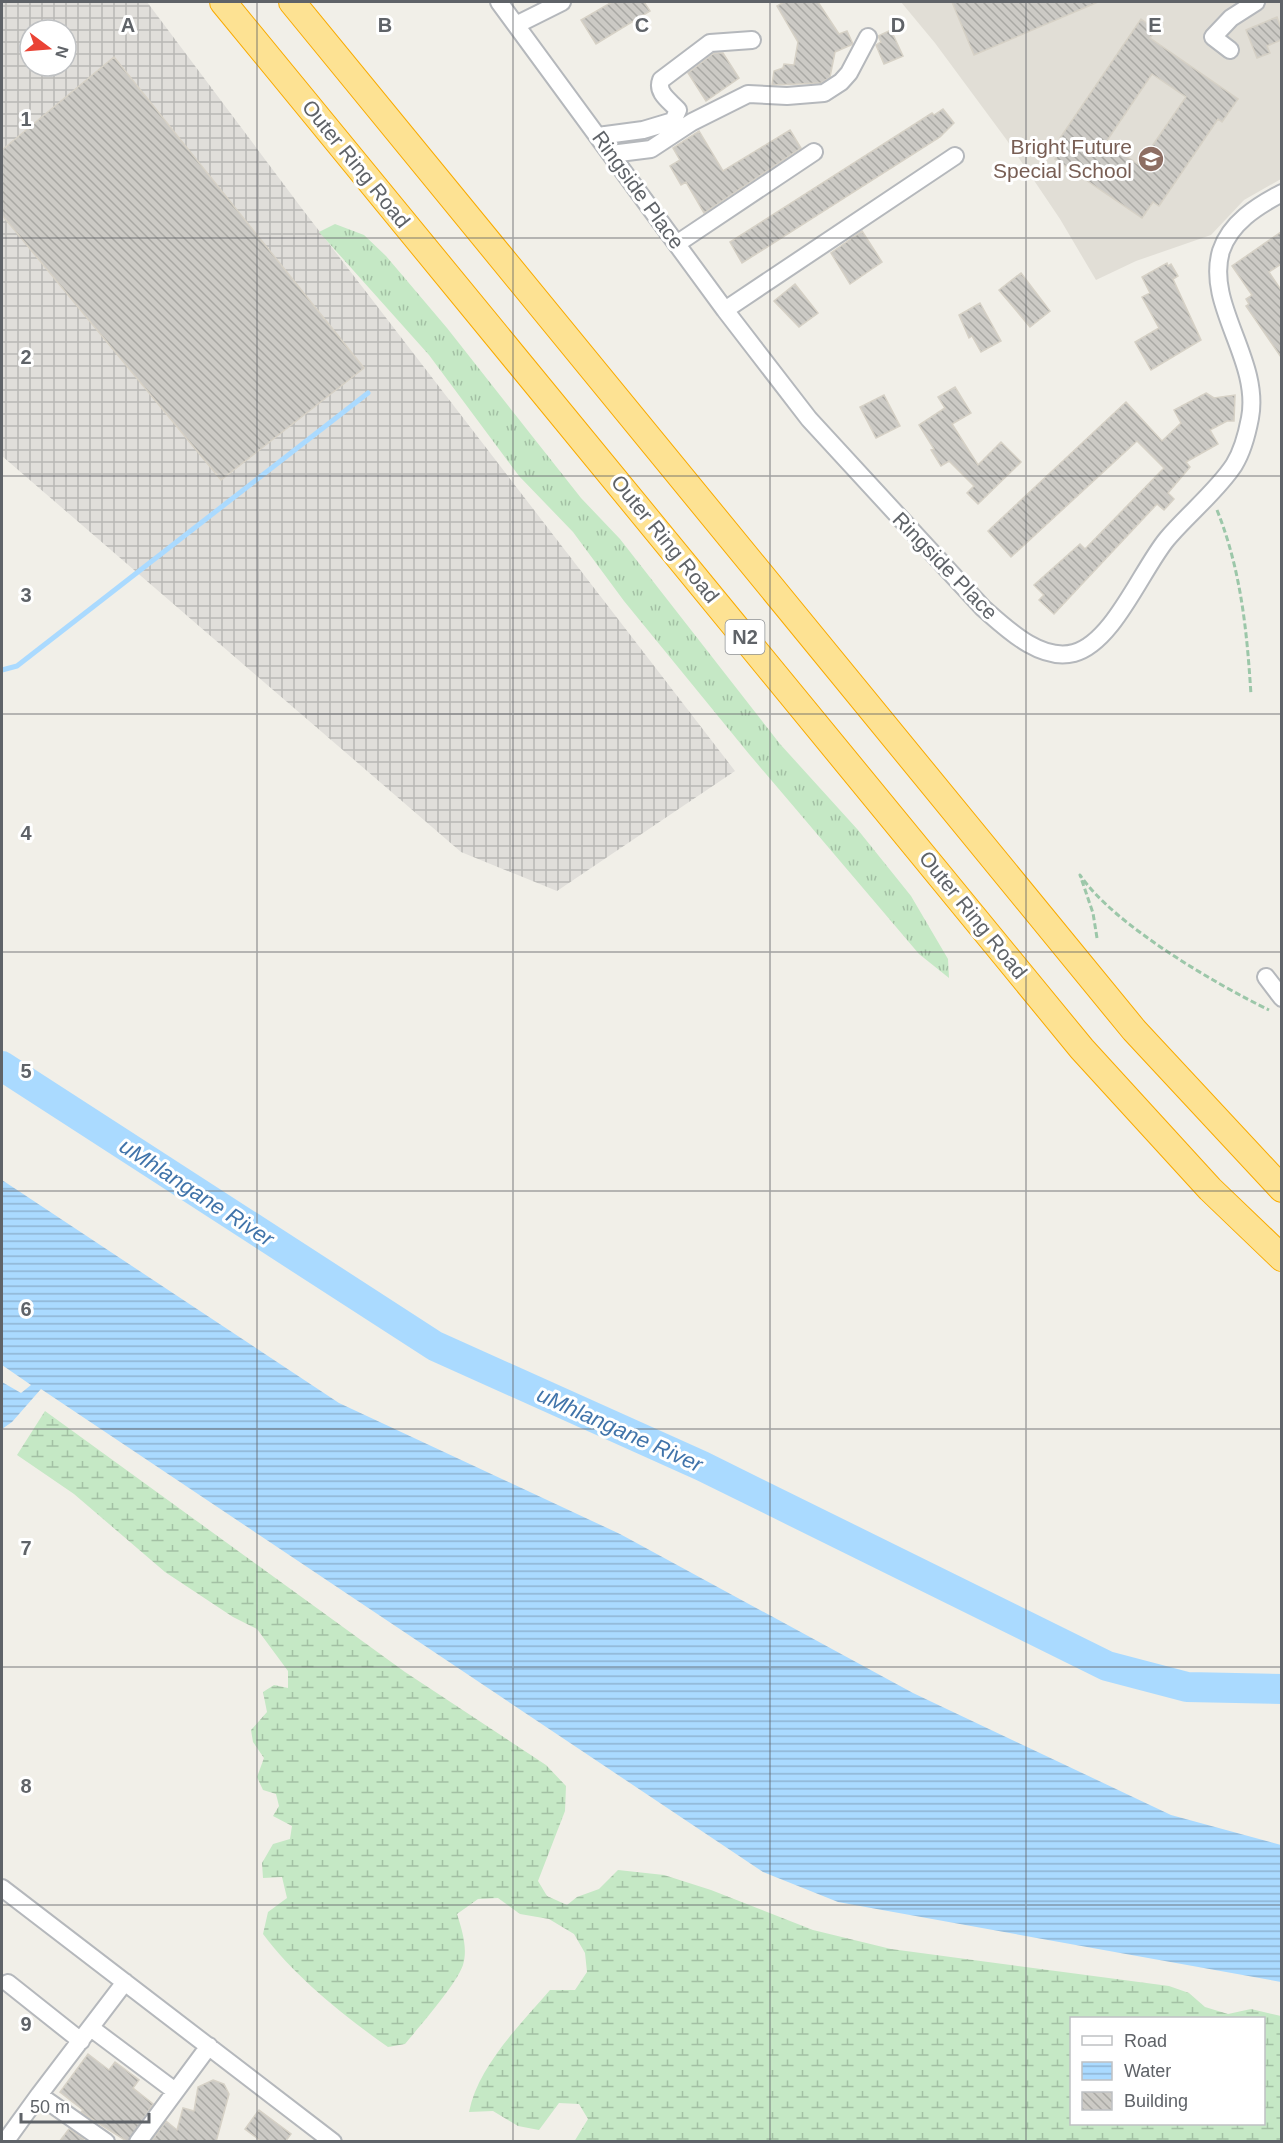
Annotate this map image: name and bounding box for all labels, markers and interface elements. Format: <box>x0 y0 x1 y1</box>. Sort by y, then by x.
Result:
text: A <box>121 14 135 36</box>
text: B <box>378 14 392 36</box>
text: C <box>635 14 649 36</box>
text: D <box>891 14 905 36</box>
text: E <box>1148 14 1162 36</box>
north arrow <box>18 18 78 78</box>
text: N <box>52 44 72 60</box>
street label: Outer Ring Road <box>298 95 415 232</box>
text: 1 <box>20 108 32 130</box>
street label: Ringside Place <box>588 126 689 253</box>
place label: Bright Future Special School <box>993 135 1132 182</box>
school or university icon: Bright Future Special School <box>1136 144 1166 174</box>
text: 2 <box>20 346 32 368</box>
street label: Outer Ring Road <box>607 470 724 607</box>
street label: Ringside Place <box>888 507 1002 624</box>
text: 3 <box>20 584 32 606</box>
road number: N2 <box>726 620 764 654</box>
text: 4 <box>20 822 32 844</box>
street label: Outer Ring Road <box>915 846 1032 983</box>
text: 5 <box>20 1060 32 1082</box>
water label: uMhlangane River <box>115 1133 280 1252</box>
text: 6 <box>20 1298 32 1320</box>
water label: uMhlangane River <box>533 1382 708 1478</box>
text: 7 <box>20 1537 32 1559</box>
text: 8 <box>20 1775 32 1797</box>
text: 9 <box>20 2013 32 2035</box>
legend <box>1070 2017 1265 2125</box>
text: Road <box>1124 2031 1167 2051</box>
text: Water <box>1124 2061 1171 2081</box>
scale bar <box>21 2086 148 2124</box>
text: Building <box>1124 2091 1188 2111</box>
text: 50 m <box>30 2097 70 2117</box>

